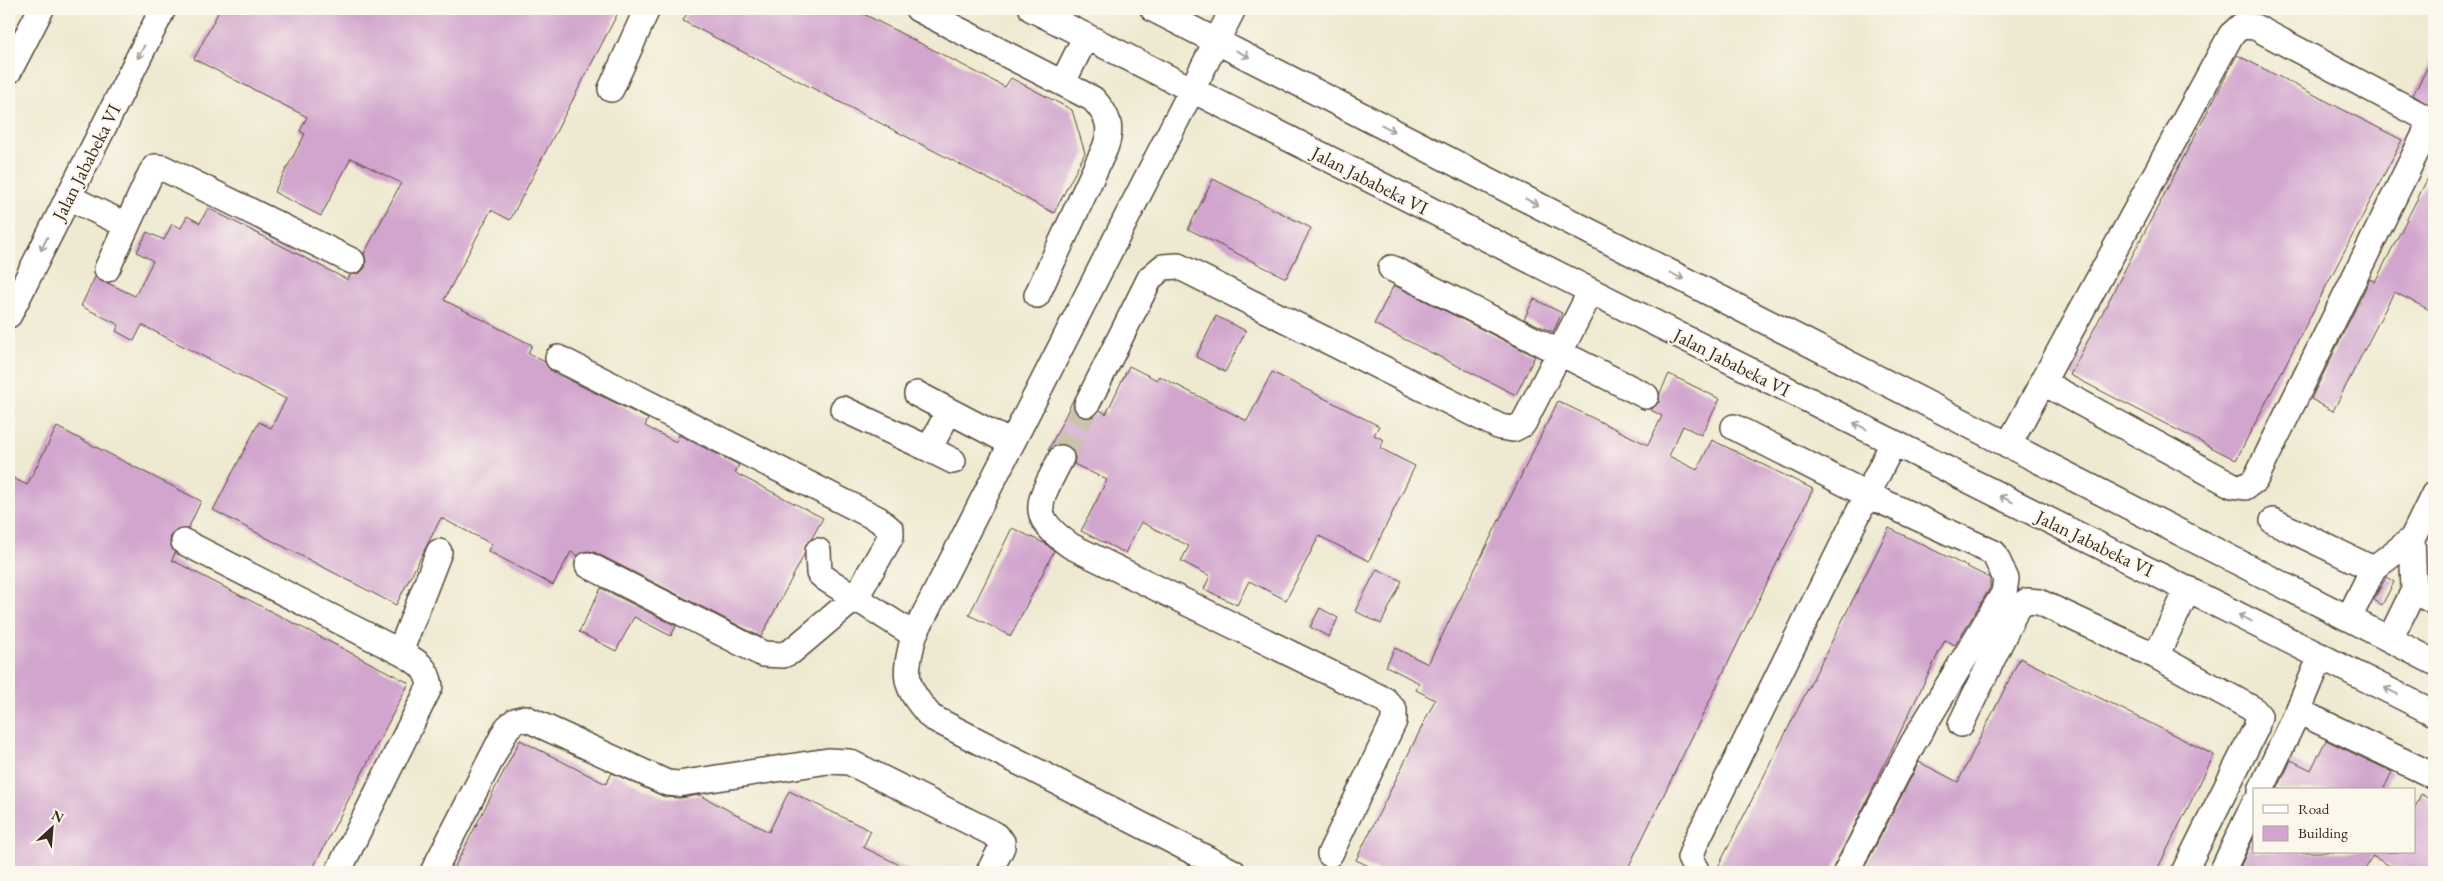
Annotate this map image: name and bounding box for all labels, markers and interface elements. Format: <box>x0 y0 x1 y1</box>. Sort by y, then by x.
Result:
one-way arrow <box>136 44 145 59</box>
one-way arrow <box>1235 50 1250 59</box>
street label: Jalan Jababeka VI <box>45 99 127 227</box>
one-way arrow <box>1380 124 1395 133</box>
street label: Jalan Jababeka VI <box>1305 139 1433 221</box>
one-way arrow <box>1525 197 1540 207</box>
one-way arrow <box>39 236 48 251</box>
one-way arrow <box>1669 272 1684 281</box>
street label: Jalan Jababeka VI <box>1667 321 1795 403</box>
one-way arrow <box>1853 421 1868 431</box>
one-way arrow <box>1999 494 2014 503</box>
street label: Jalan Jababeka VI <box>2030 503 2158 583</box>
one-way arrow <box>2238 613 2253 623</box>
one-way arrow <box>2383 686 2398 696</box>
legend <box>2253 788 2416 854</box>
text: Road <box>2298 799 2330 818</box>
north arrow <box>28 804 78 854</box>
text: N <box>49 806 67 827</box>
text: Building <box>2298 823 2348 842</box>

